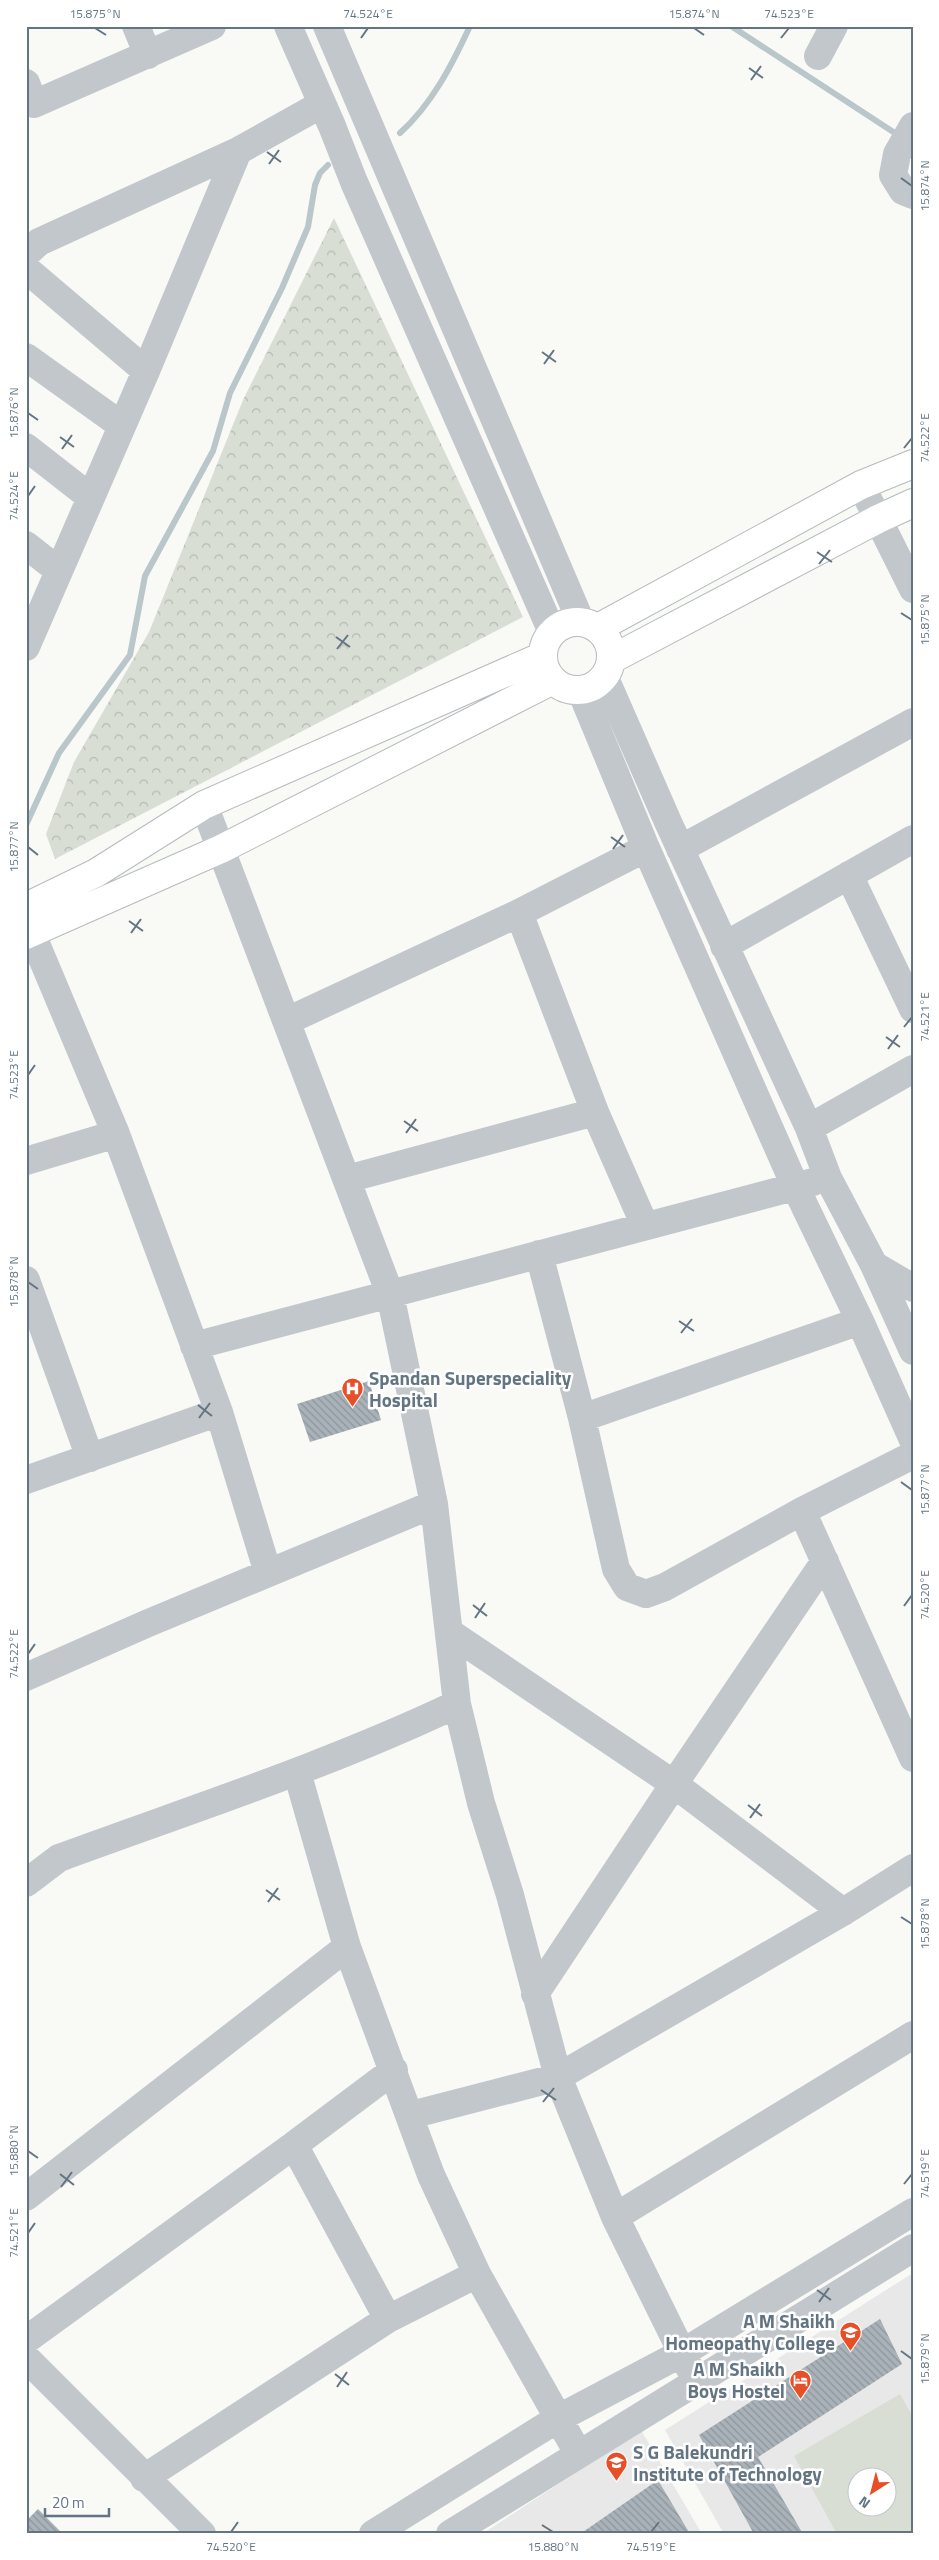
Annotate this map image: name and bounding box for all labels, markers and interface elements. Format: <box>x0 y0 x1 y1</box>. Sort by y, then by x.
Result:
text: 15.875°N <box>69 4 121 23</box>
text: 74.524°E <box>343 4 393 23</box>
text: 15.874°N <box>668 4 720 23</box>
text: 74.523°E <box>764 4 814 23</box>
text: 15.874°N <box>915 160 934 212</box>
text: 15.876°N <box>4 387 23 439</box>
text: 74.522°E <box>915 413 934 463</box>
text: 74.524°E <box>4 471 23 521</box>
text: 15.875°N <box>915 594 934 646</box>
text: 15.877°N <box>4 821 23 873</box>
text: 74.521°E <box>915 992 934 1042</box>
text: 74.523°E <box>4 1050 23 1100</box>
text: 15.878°N <box>4 1256 23 1308</box>
place label: Spandan Superspeciality Hospital <box>369 1363 572 1414</box>
hospital icon: Spandan Superspeciality Hospital <box>341 1377 365 1408</box>
text: 15.877°N <box>915 1464 934 1516</box>
text: 74.520°E <box>915 1570 934 1620</box>
text: 74.522°E <box>4 1629 23 1679</box>
text: 15.878°N <box>915 1898 934 1950</box>
text: 15.880°N <box>4 2125 23 2177</box>
text: 74.519°E <box>915 2149 934 2199</box>
text: 74.521°E <box>4 2208 23 2258</box>
place label: A M Shaikh Homeopathy College <box>665 2306 835 2357</box>
school or university icon: A M Shaikh Homeopathy College <box>839 2320 863 2351</box>
text: 15.879°N <box>915 2333 934 2385</box>
place label: A M Shaikh Boys Hostel <box>687 2354 785 2405</box>
hotel icon: A M Shaikh Boys Hostel <box>789 2368 813 2399</box>
place label: S G Balekundri Institute of Technology <box>633 2437 822 2488</box>
school or university icon: S G Balekundri Institute of Technology <box>605 2451 629 2482</box>
north arrow <box>846 2468 896 2518</box>
scale bar <box>45 2485 109 2517</box>
text: 20 m <box>52 2491 85 2514</box>
text: N <box>854 2492 874 2514</box>
text: 74.520°E <box>206 2537 256 2556</box>
text: 15.880°N <box>527 2537 579 2556</box>
text: 74.519°E <box>626 2537 676 2556</box>

